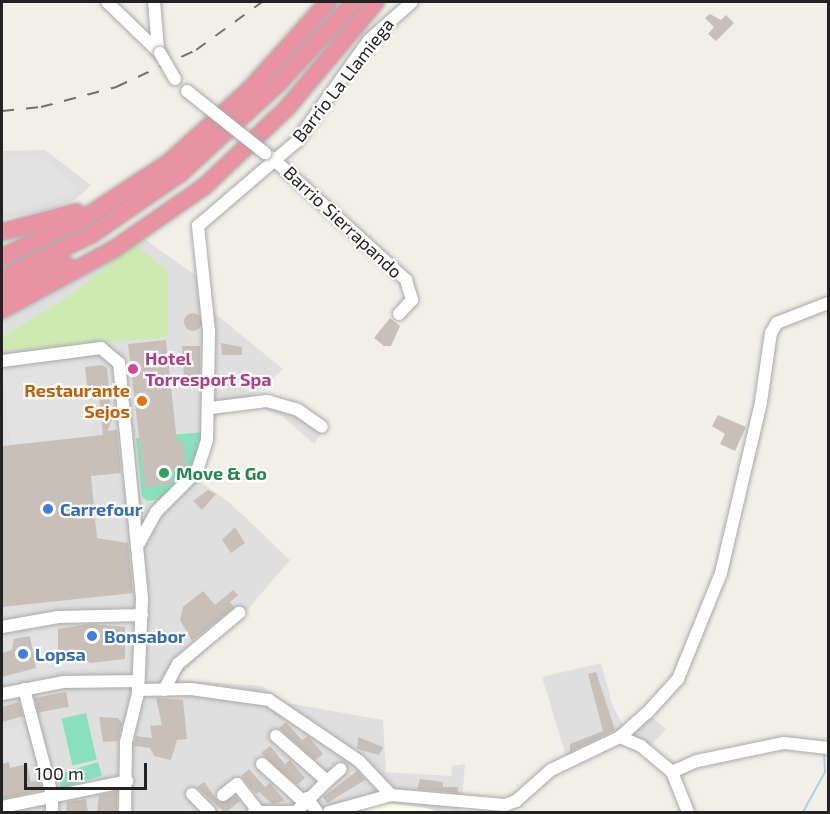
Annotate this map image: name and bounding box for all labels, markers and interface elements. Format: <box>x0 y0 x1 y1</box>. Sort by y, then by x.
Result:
street label: Barrio La Llamiega <box>288 14 398 146</box>
street label: Barrio Sierrapando <box>279 162 407 282</box>
place label: Hotel Torresport Spa <box>145 348 272 391</box>
marker: Hotel Torresport Spa <box>126 362 140 376</box>
place label: Restaurante Sejos <box>24 380 130 422</box>
marker: Restaurante Sejos <box>135 394 149 408</box>
place label: Move & Go <box>176 462 267 484</box>
marker: Move & Go <box>157 466 171 480</box>
place label: Carrefour <box>60 498 142 520</box>
marker: Carrefour <box>41 502 55 516</box>
place label: Bonsabor <box>104 625 186 647</box>
marker: Bonsabor <box>85 629 99 643</box>
place label: Lopsa <box>35 643 86 665</box>
marker: Lopsa <box>16 647 30 661</box>
scale bar <box>27 751 150 789</box>
text: 100 m <box>35 762 84 784</box>

